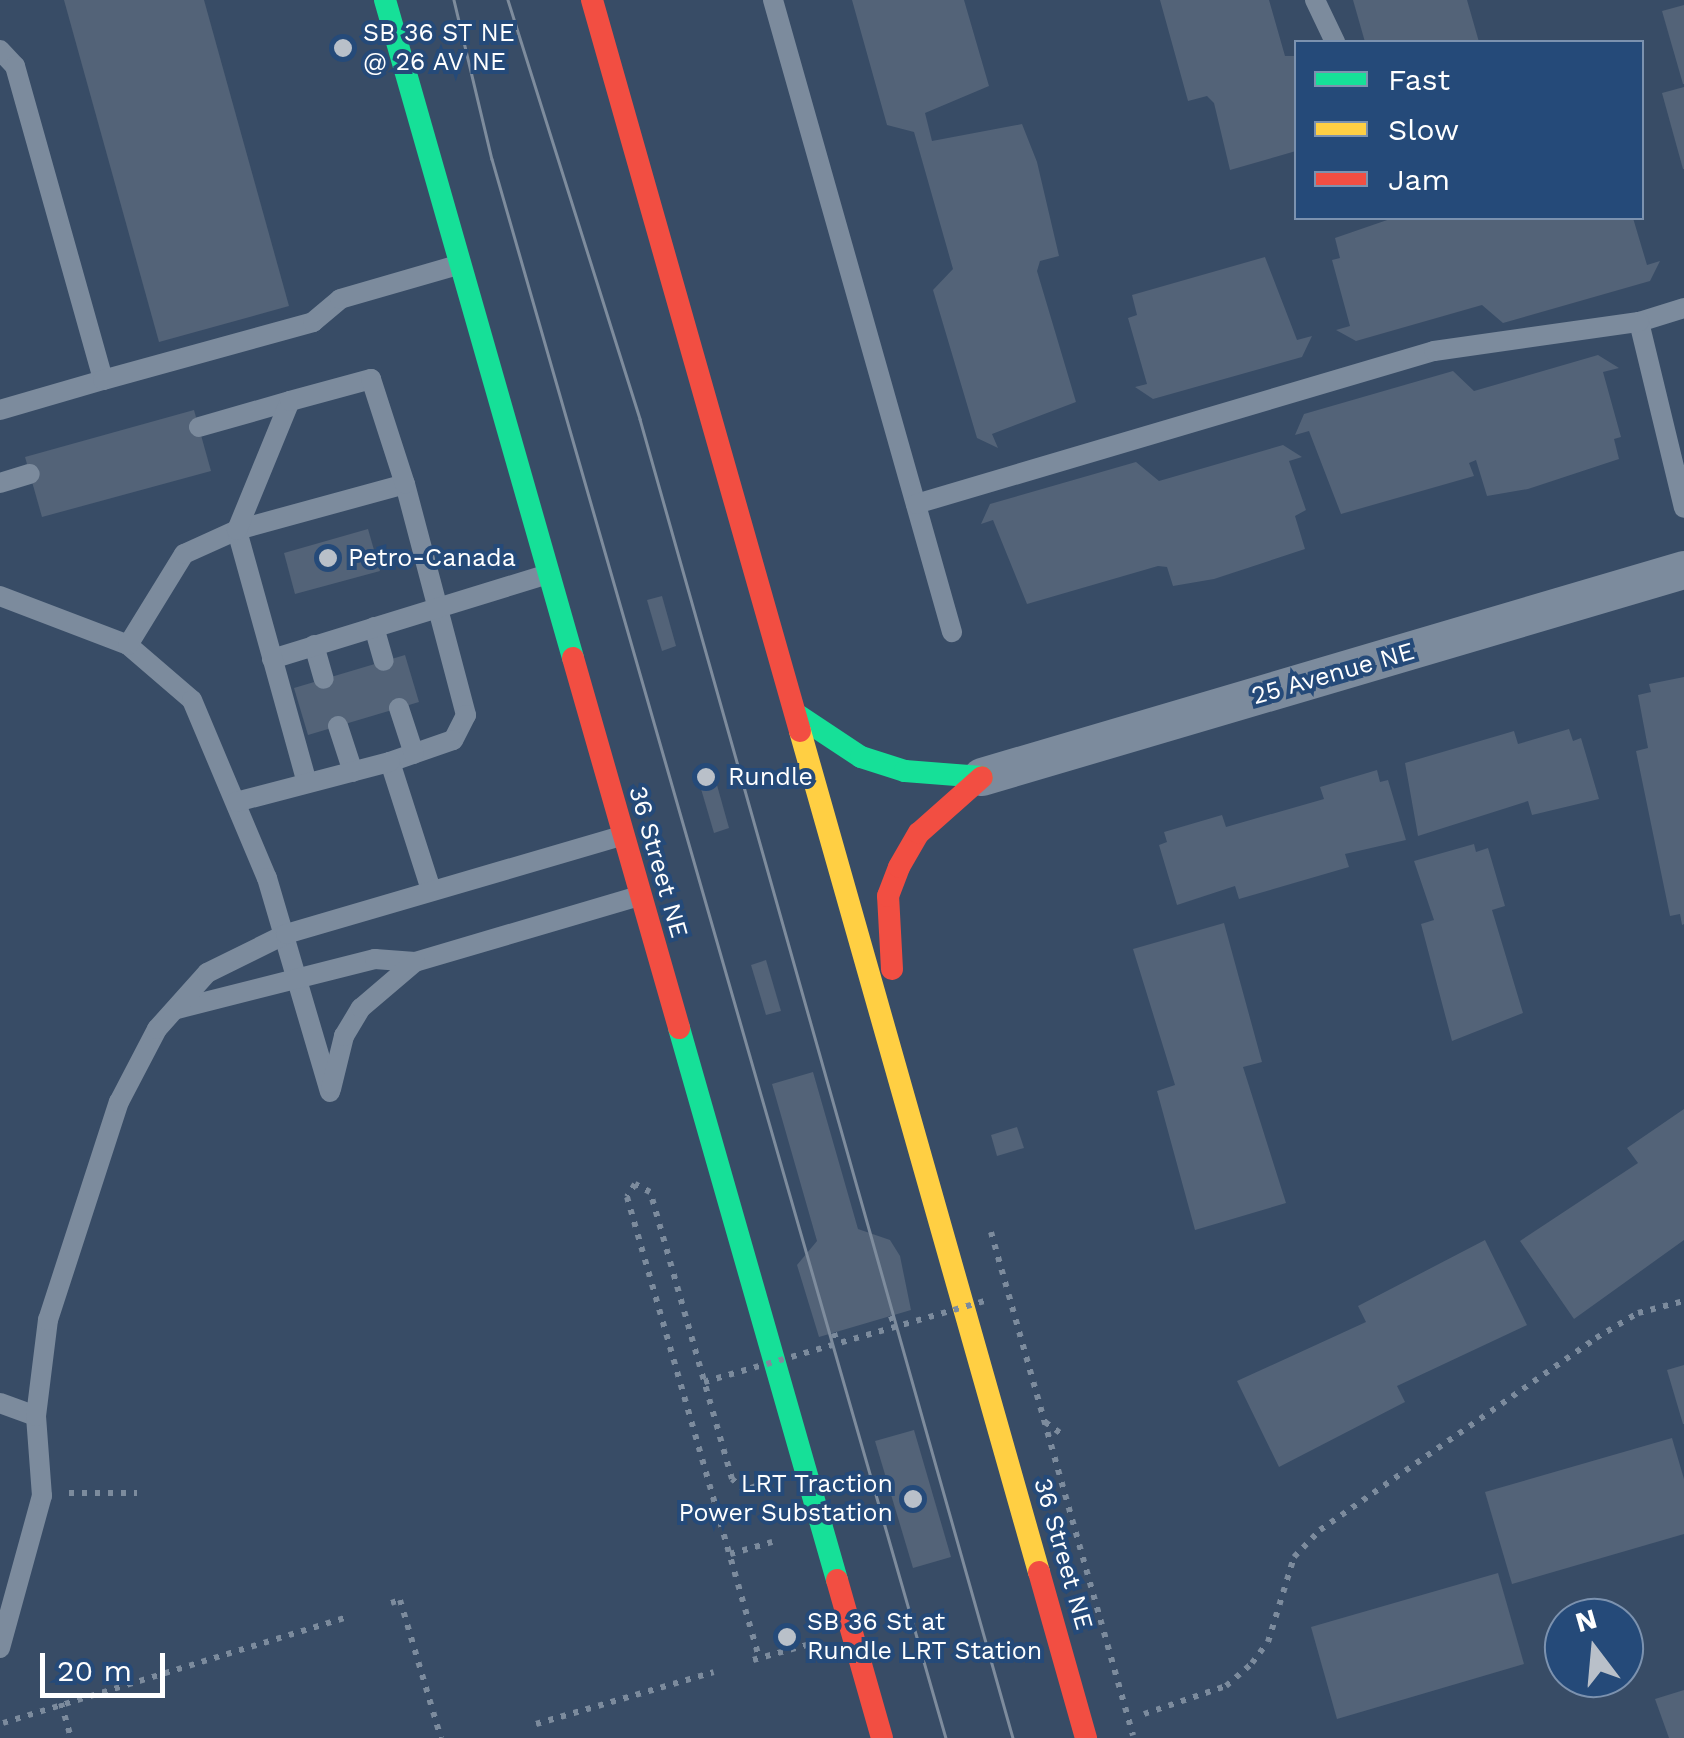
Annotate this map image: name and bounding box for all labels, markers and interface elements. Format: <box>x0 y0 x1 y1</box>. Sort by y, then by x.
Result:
place label: SB 36 ST NE @ 26 AV NE <box>363 19 515 78</box>
marker: SB 36 ST NE @ 26 AV NE <box>332 37 354 59</box>
legend <box>1294 40 1644 220</box>
text: Fast <box>1388 62 1450 97</box>
text: Slow <box>1388 112 1459 147</box>
text: Jam <box>1388 162 1450 197</box>
place label: Petro-Canada <box>348 543 516 573</box>
marker: Petro-Canada <box>317 547 339 569</box>
street label: 25 Avenue NE <box>1248 636 1418 712</box>
place label: Rundle <box>728 762 813 792</box>
marker: Rundle <box>693 764 719 790</box>
street label: 36 Street NE <box>622 783 694 941</box>
place label: LRT Traction Power Substation <box>678 1470 893 1529</box>
street label: 36 Street NE <box>1027 1475 1099 1633</box>
marker: LRT Traction Power Substation <box>902 1488 924 1510</box>
north arrow <box>1544 1598 1644 1698</box>
text: N <box>1572 1602 1601 1639</box>
place label: SB 36 St at Rundle LRT Station <box>807 1608 1043 1667</box>
marker: SB 36 St at Rundle LRT Station <box>776 1626 798 1648</box>
scale bar <box>45 1633 170 1695</box>
text: 20 m <box>57 1653 132 1688</box>

